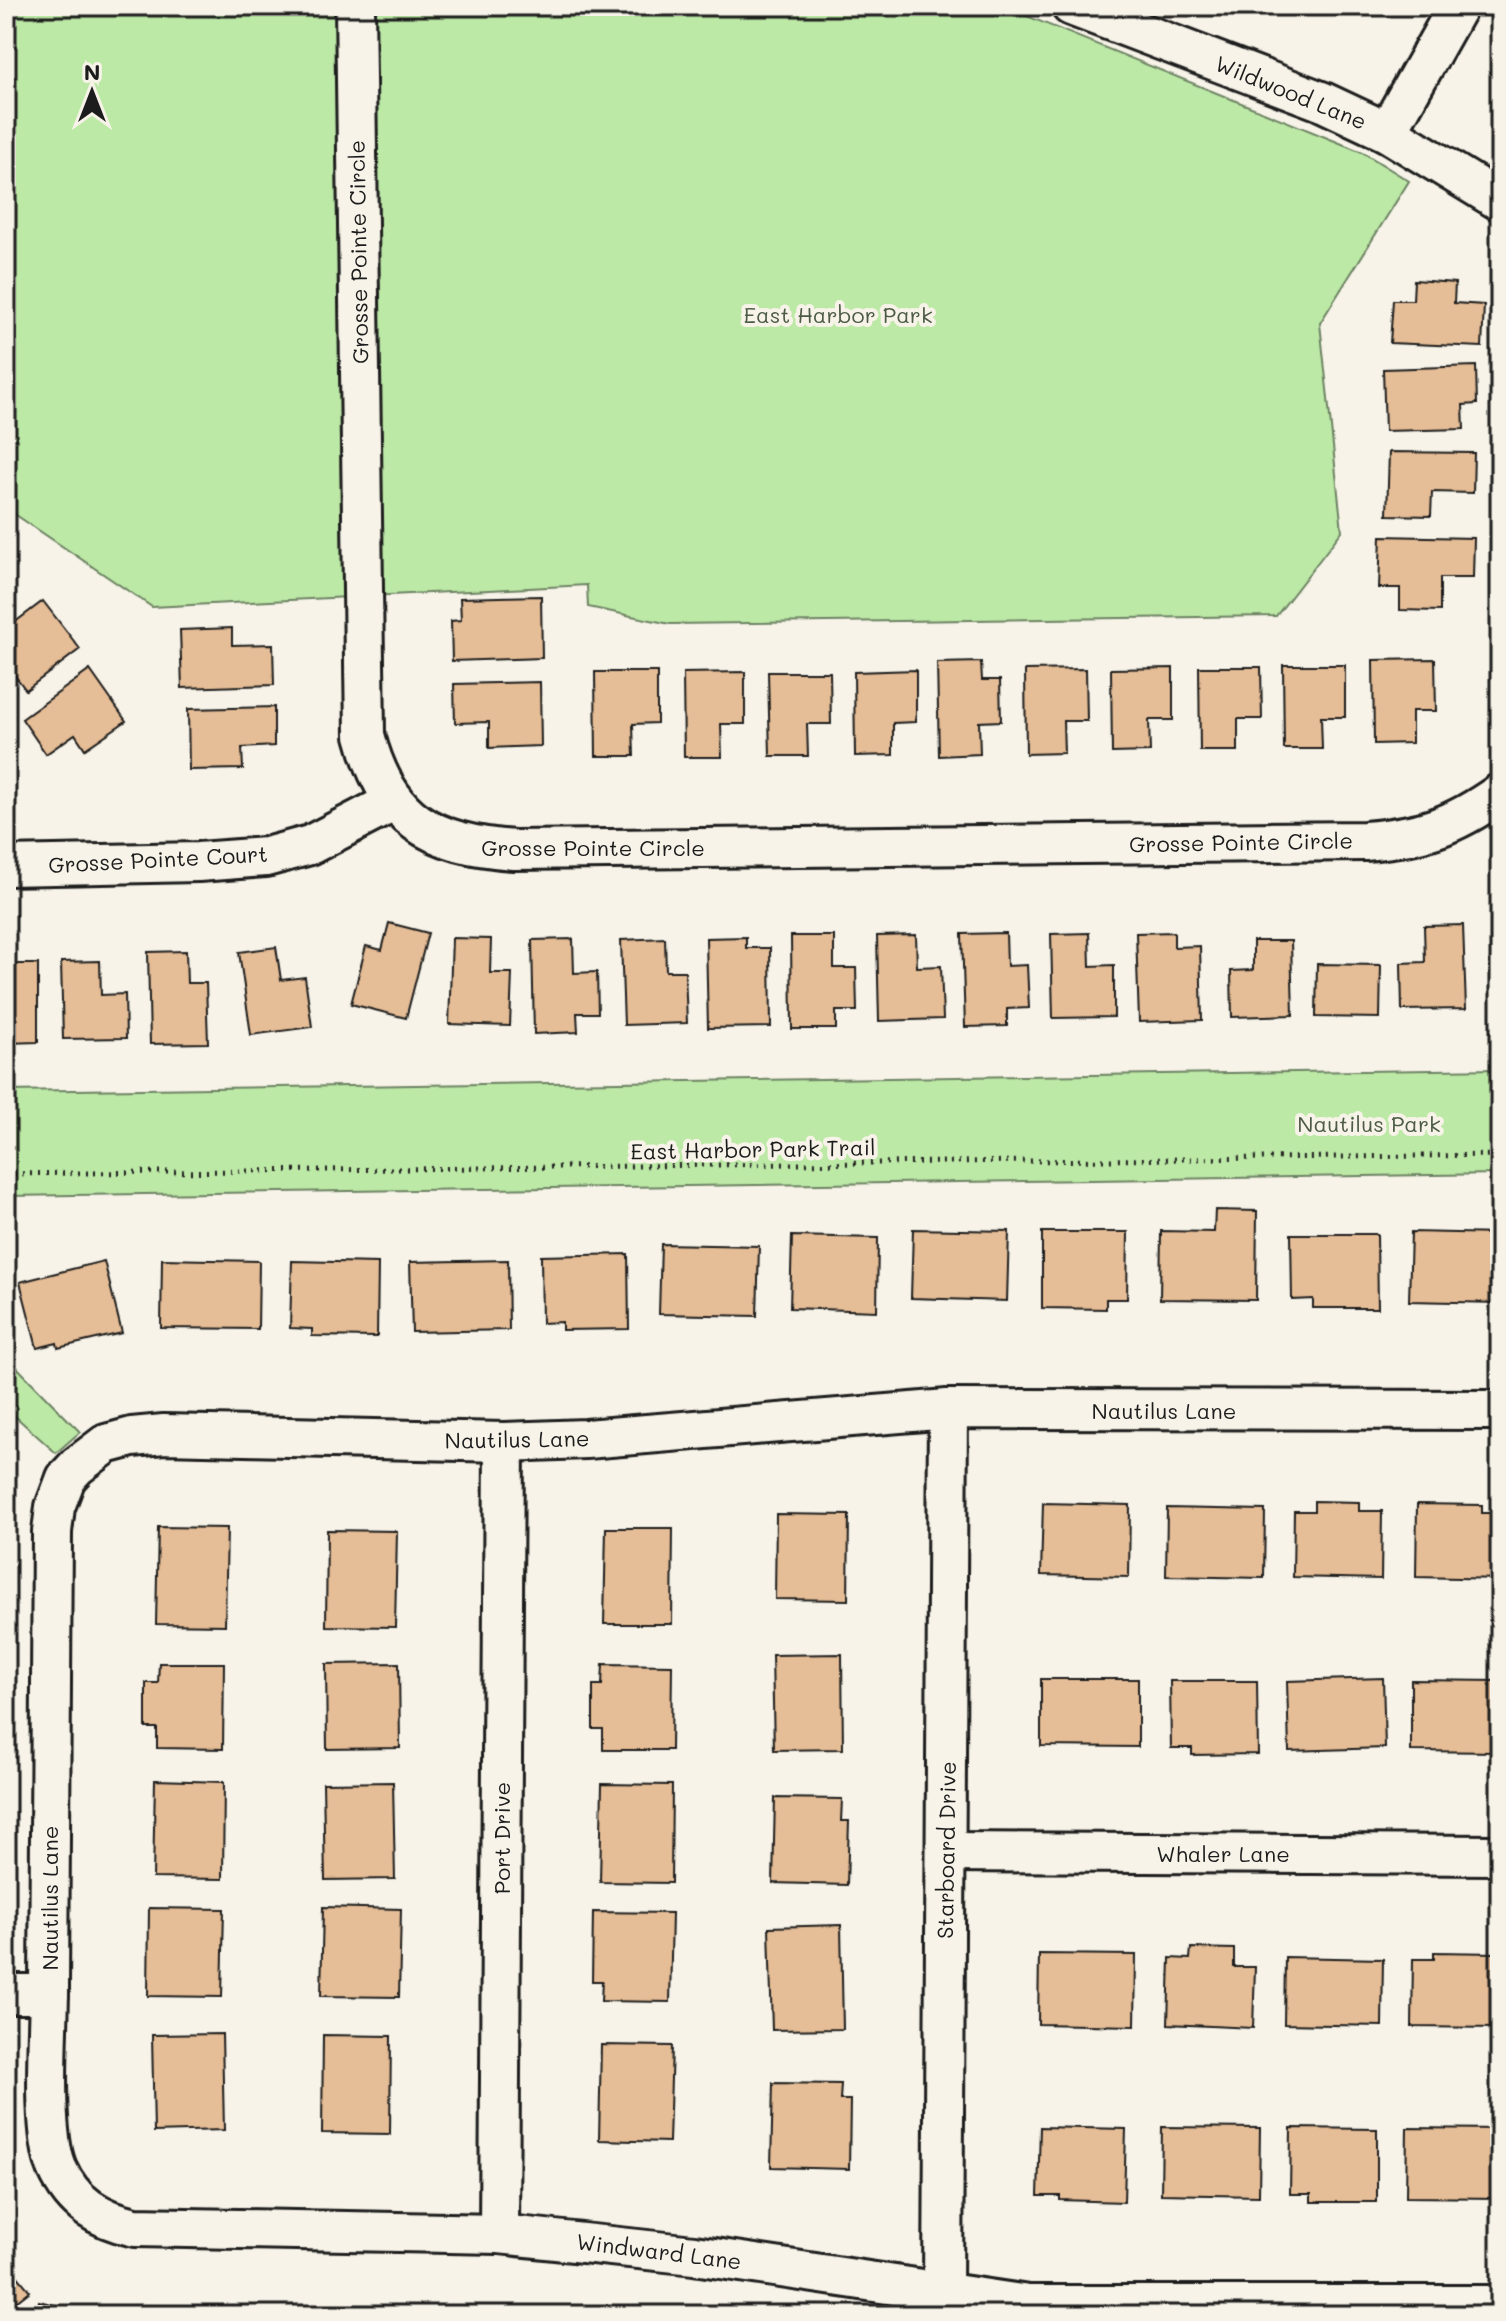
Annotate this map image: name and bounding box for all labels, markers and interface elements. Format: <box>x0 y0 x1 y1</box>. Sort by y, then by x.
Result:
street label: Wildwood Lane <box>1211 48 1371 136</box>
north arrow <box>52 52 132 132</box>
text: N <box>84 57 100 86</box>
street label: Grosse Pointe Circle <box>342 140 374 364</box>
park label: East Harbor Park <box>743 300 933 329</box>
street label: Grosse Pointe Circle <box>1129 826 1353 858</box>
street label: Grosse Pointe Circle <box>481 833 705 862</box>
street label: Grosse Pointe Court <box>48 839 268 879</box>
park label: Nautilus Park <box>1297 1109 1441 1138</box>
street label: East Harbor Park Trail <box>630 1132 876 1166</box>
street label: Nautilus Lane <box>1092 1396 1236 1425</box>
street label: Nautilus Lane <box>444 1423 590 1455</box>
street label: Starboard Drive <box>930 1761 962 1939</box>
street label: Port Drive <box>487 1782 516 1894</box>
street label: Nautilus Lane <box>35 1826 64 1970</box>
street label: Whaler Lane <box>1156 1839 1290 1868</box>
street label: Windward Lane <box>575 2226 743 2276</box>

